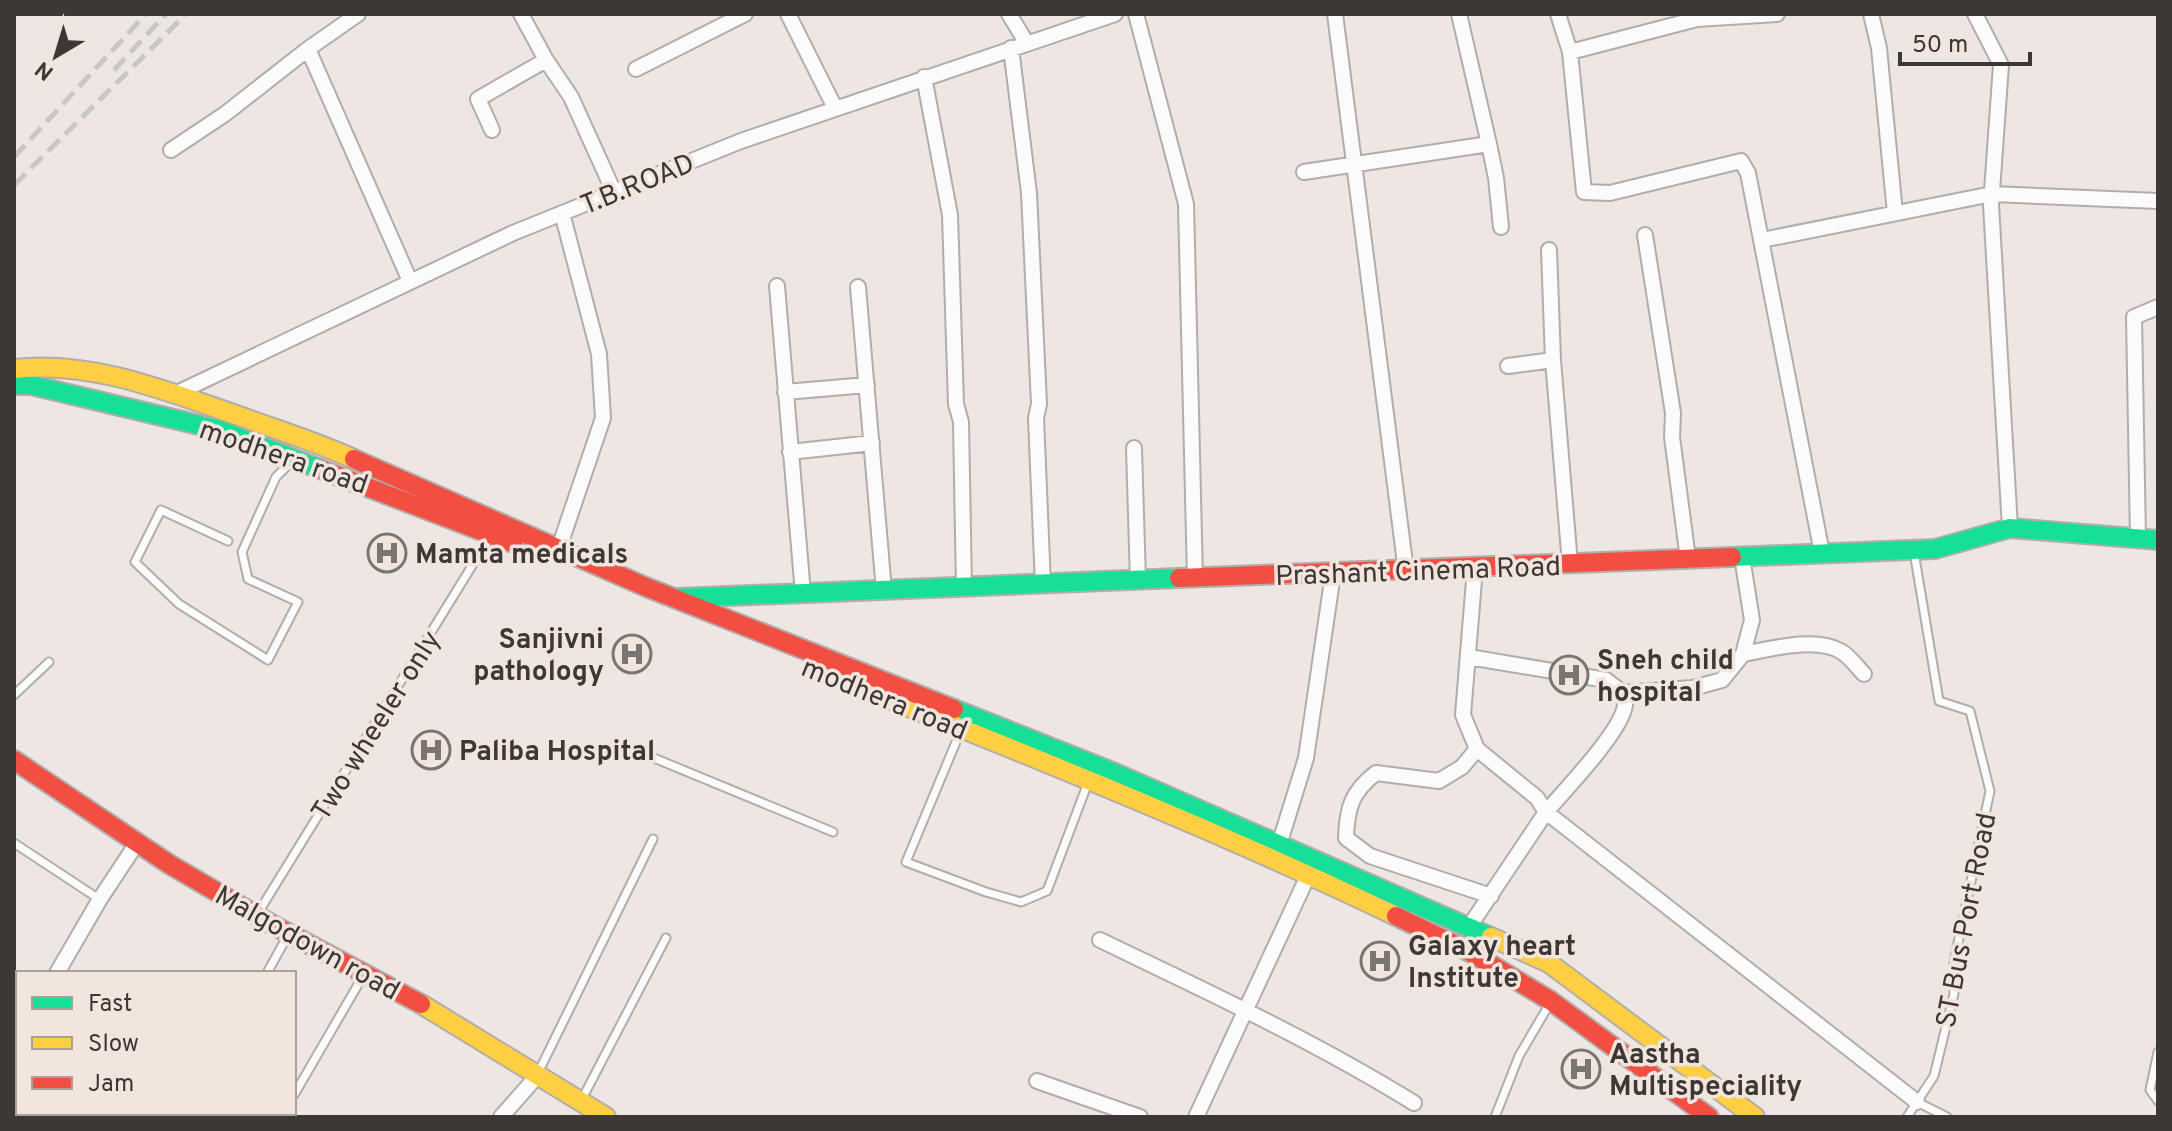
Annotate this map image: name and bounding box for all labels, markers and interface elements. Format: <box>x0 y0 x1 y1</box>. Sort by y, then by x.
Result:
north arrow <box>16 16 96 96</box>
scale bar <box>1900 16 2030 66</box>
text: 50 m <box>1912 31 1968 61</box>
text: N <box>31 54 60 85</box>
street label: T.B.ROAD <box>576 147 700 225</box>
street label: modhera road <box>194 413 372 505</box>
hospital icon: Mamta medicals <box>366 532 408 574</box>
place label: Mamta medicals <box>415 538 628 574</box>
street label: Prashant Cinema Road <box>1275 550 1562 596</box>
place label: Sanjivni pathology <box>473 623 604 691</box>
street label: Two wheeler only <box>305 625 450 828</box>
hospital icon: Sanjivni pathology <box>611 633 653 675</box>
place label: Sneh child hospital <box>1597 644 1734 712</box>
street label: modhera road <box>795 651 972 750</box>
hospital icon: Sneh child hospital <box>1548 654 1590 696</box>
hospital icon: Paliba Hospital <box>410 729 452 771</box>
place label: Paliba Hospital <box>459 735 655 771</box>
street label: ST Bus Port Road <box>1929 810 2006 1031</box>
street label: Malgodown road <box>208 879 405 1010</box>
place label: Galaxy heart Institute <box>1408 930 1576 998</box>
hospital icon: Galaxy heart Institute <box>1359 940 1401 982</box>
legend <box>16 971 296 1115</box>
text: Fast <box>88 990 132 1020</box>
text: Slow <box>88 1030 139 1060</box>
place label: Aastha Multispeciality <box>1609 1038 1802 1106</box>
hospital icon: Aastha Multispeciality <box>1560 1048 1602 1090</box>
text: Jam <box>88 1070 134 1100</box>

